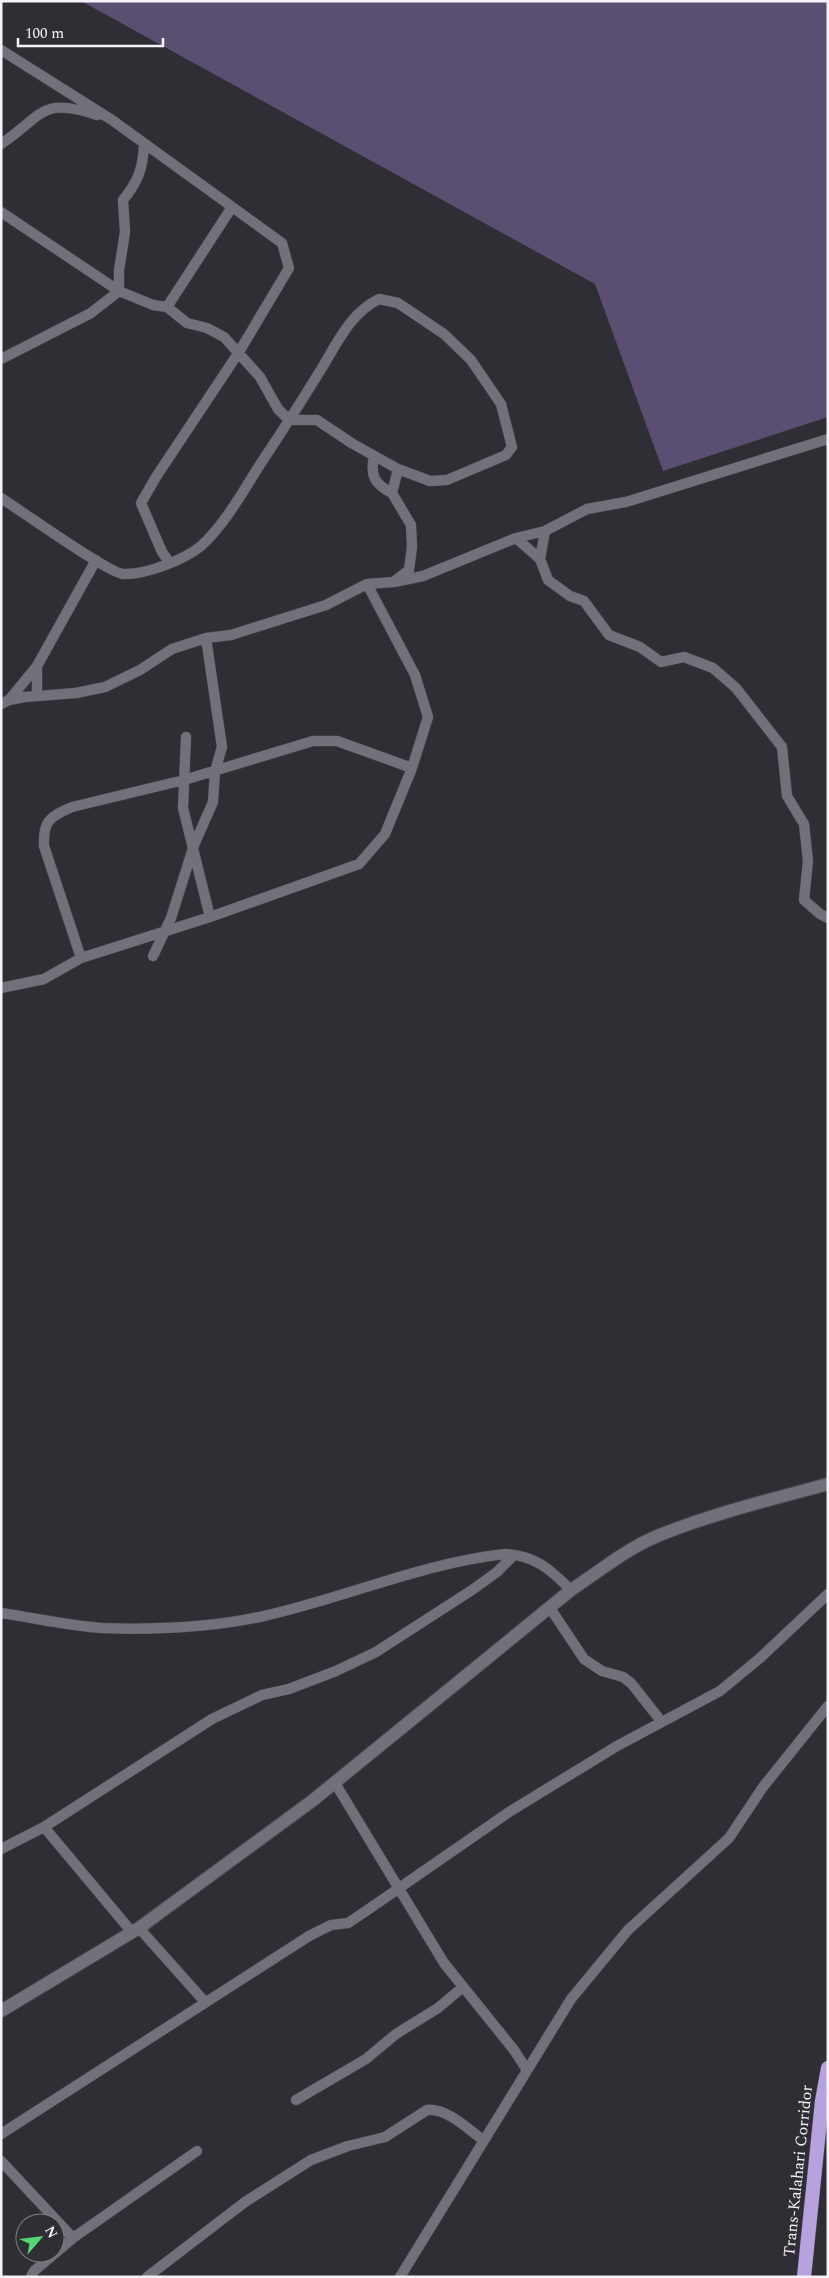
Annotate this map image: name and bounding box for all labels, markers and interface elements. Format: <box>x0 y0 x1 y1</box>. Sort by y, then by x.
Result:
scale bar <box>18 15 162 47</box>
text: 100 m <box>25 22 64 45</box>
street label: Trans-Kalahari Corridor <box>777 2084 819 2258</box>
north arrow <box>15 2213 65 2263</box>
text: N <box>39 2222 63 2242</box>

